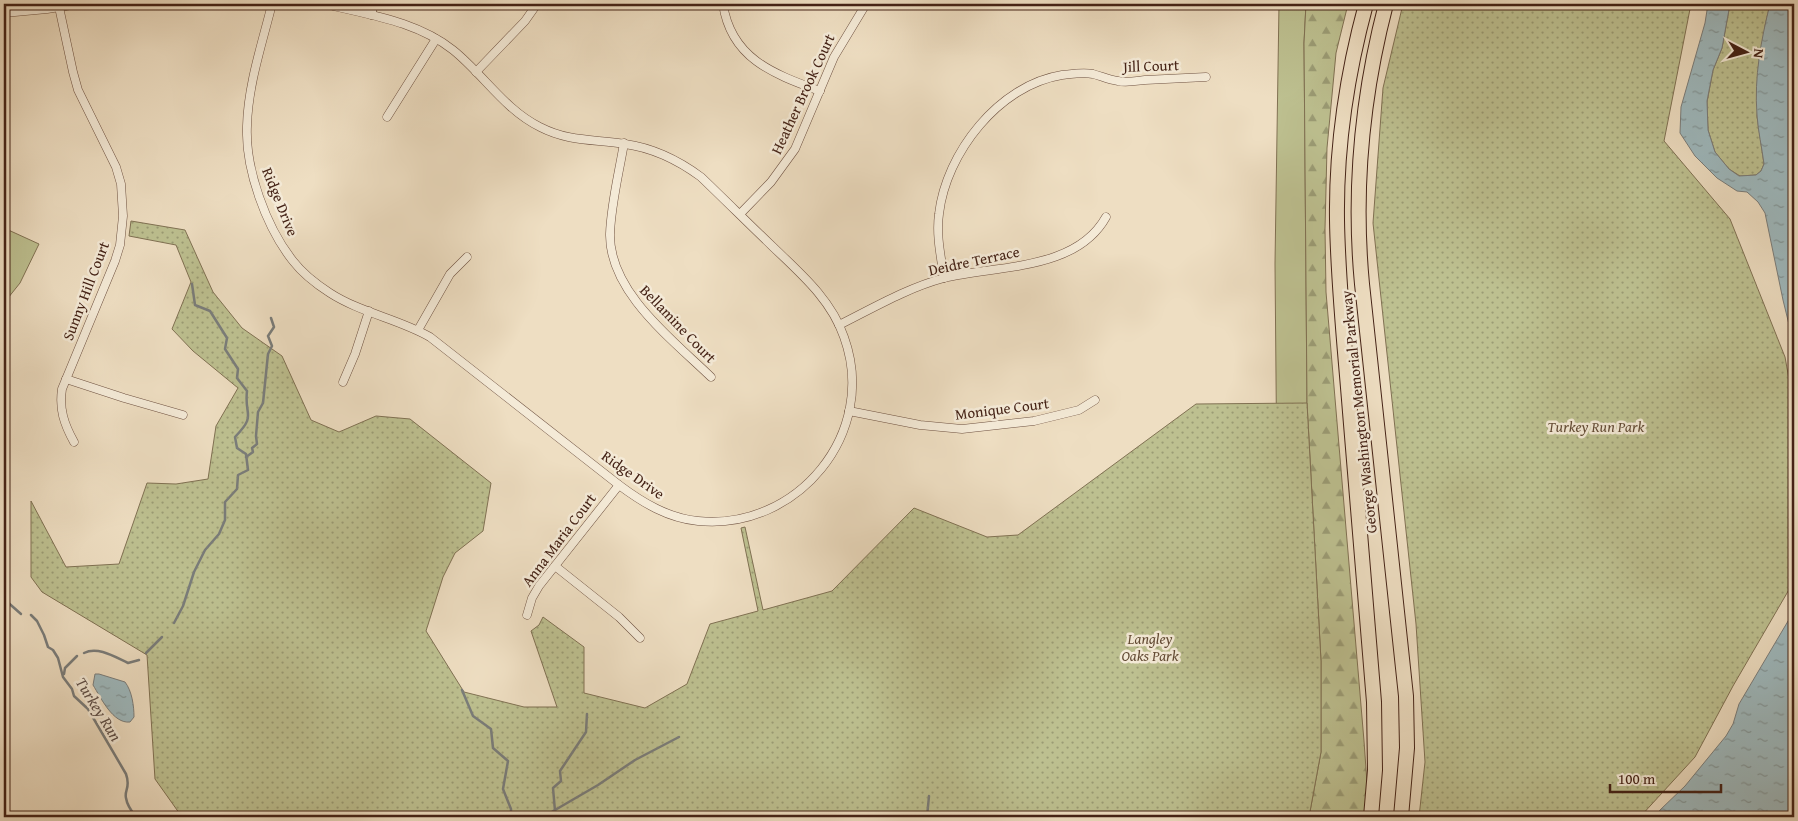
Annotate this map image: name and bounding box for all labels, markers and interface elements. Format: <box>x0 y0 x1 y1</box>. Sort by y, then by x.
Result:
north arrow <box>1720 28 1770 78</box>
street label: Heather Brook Court <box>765 30 840 157</box>
text: N <box>1748 48 1769 60</box>
street label: Jill Court <box>1121 54 1180 77</box>
street label: Ridge Drive <box>257 164 304 239</box>
street label: Sunny Hill Court <box>57 238 114 343</box>
street label: Deidre Terrace <box>926 241 1021 280</box>
street label: Bellamine Court <box>635 280 722 368</box>
street label: George Washington Memorial Parkway <box>1335 289 1382 535</box>
street label: Monique Court <box>954 392 1051 425</box>
park label: Turkey Run Park <box>1548 416 1645 437</box>
street label: Ridge Drive <box>598 445 669 504</box>
street label: Anna Maria Court <box>517 488 601 591</box>
park label: Langley Oaks Park <box>1121 628 1179 666</box>
water label: Turkey Run <box>70 672 128 746</box>
scale bar <box>1610 761 1722 793</box>
text: 100 m <box>1618 768 1656 789</box>

